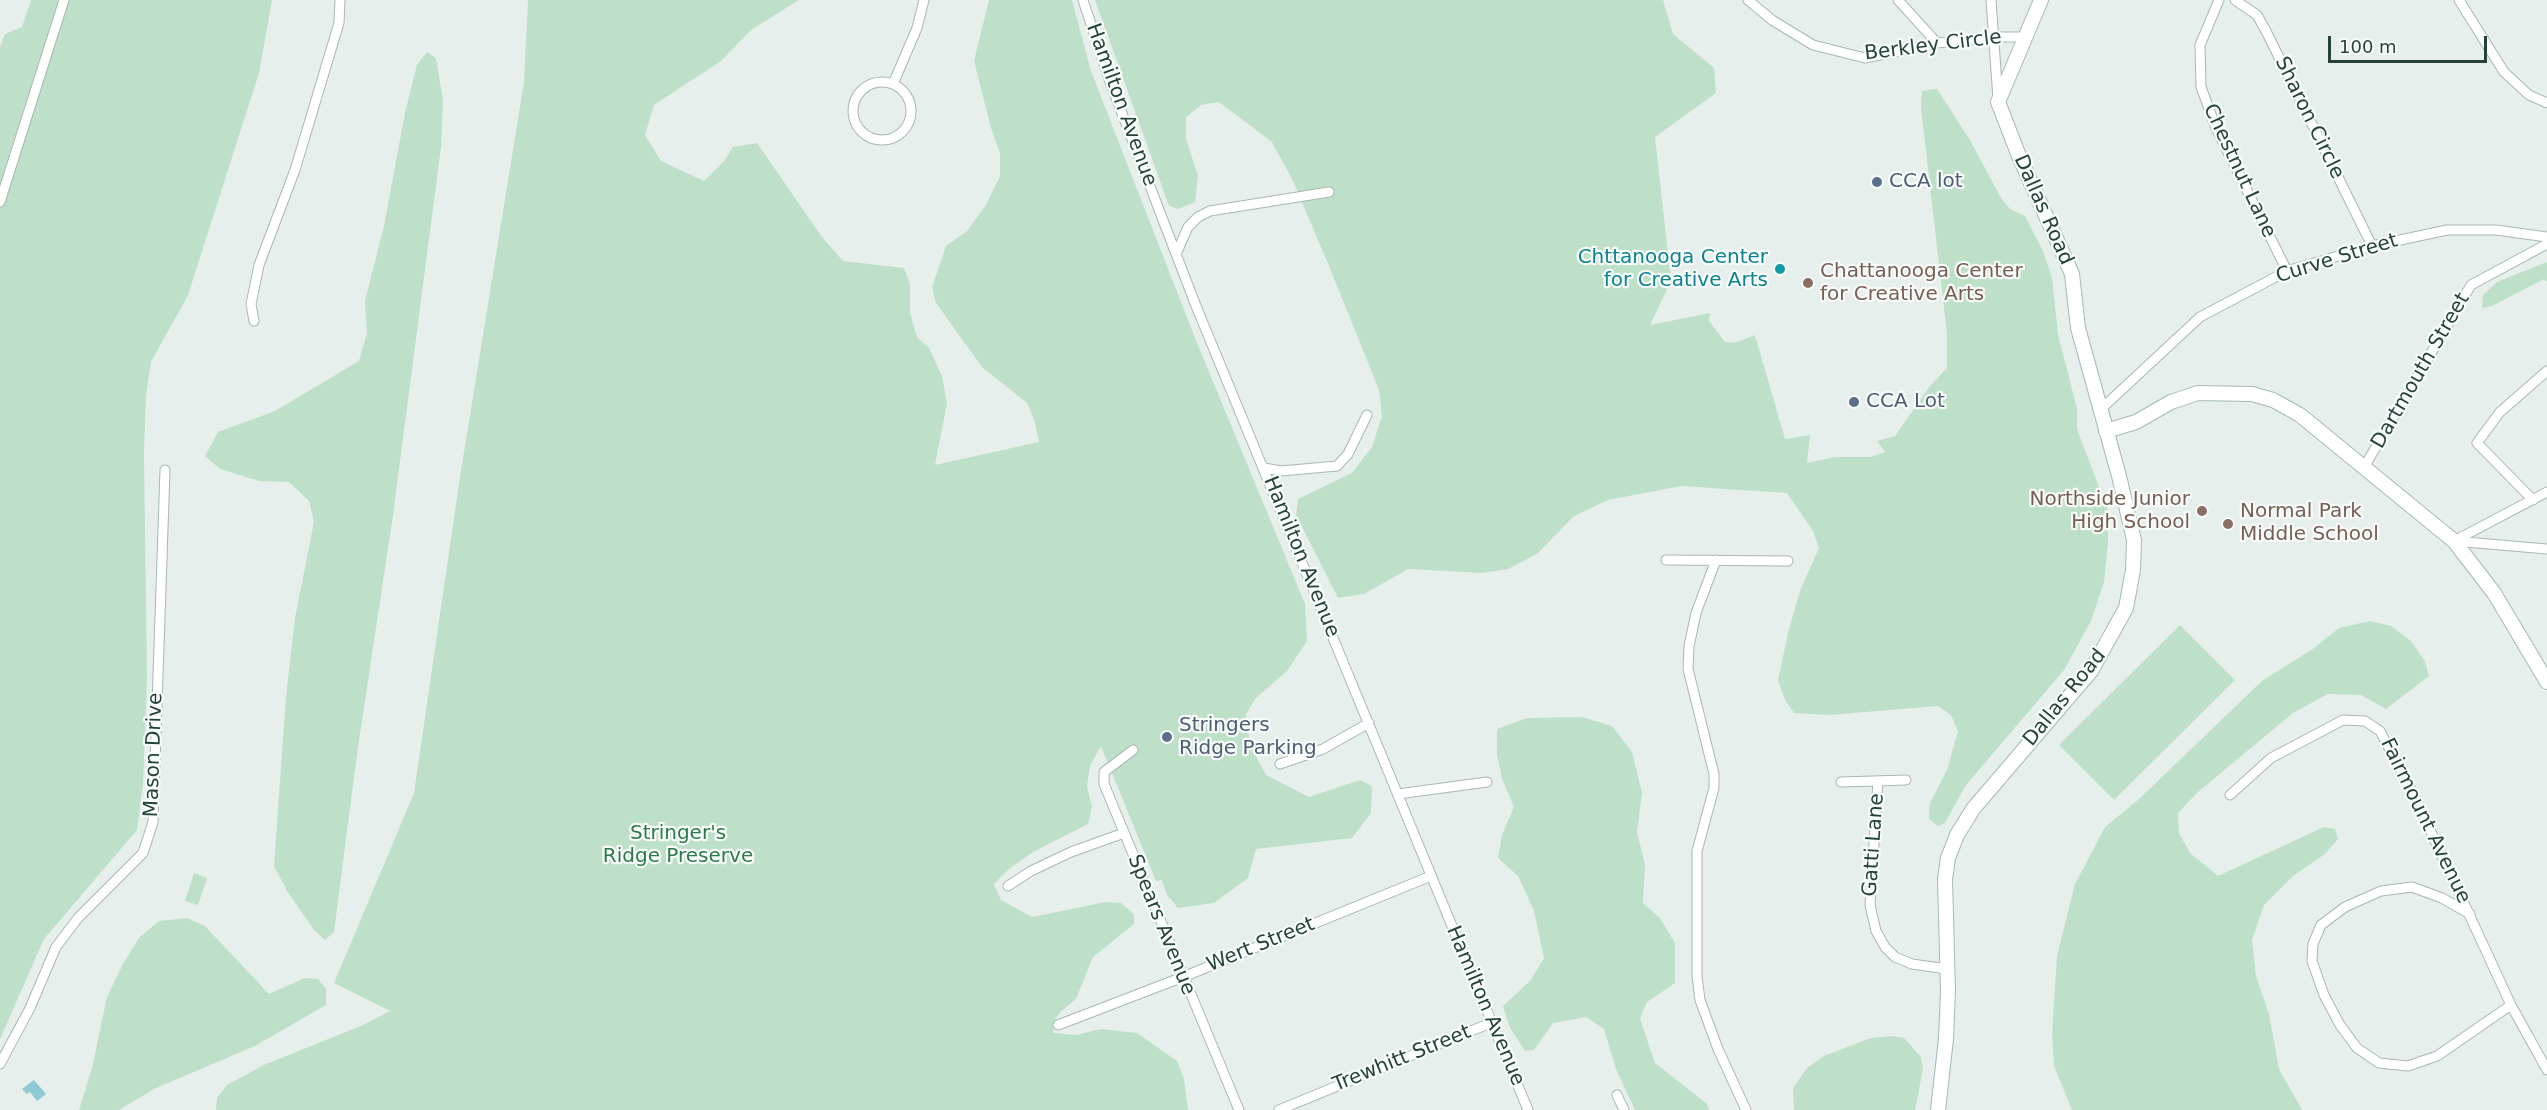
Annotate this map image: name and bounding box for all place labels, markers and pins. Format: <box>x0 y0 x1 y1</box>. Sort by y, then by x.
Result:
place label: CCA lot <box>1889 170 1963 194</box>
marker: CCA lot <box>1870 175 1884 189</box>
place label: Chttanooga Center for Creative Arts <box>1578 246 1768 293</box>
place label: Chattanooga Center for Creative Arts <box>1820 260 2023 307</box>
marker: Chttanooga Center for Creative Arts <box>1773 262 1787 276</box>
marker: Chattanooga Center for Creative Arts <box>1801 276 1815 290</box>
place label: CCA Lot <box>1866 390 1945 414</box>
marker: CCA Lot <box>1847 395 1861 409</box>
place label: Northside Junior High School <box>2029 488 2190 535</box>
place label: Normal Park Middle School <box>2240 500 2379 547</box>
marker: Northside Junior High School <box>2195 504 2209 518</box>
marker: Normal Park Middle School <box>2221 517 2235 531</box>
place label: Stringers Ridge Parking <box>1179 714 1317 761</box>
marker: Stringers Ridge Parking <box>1160 730 1174 744</box>

